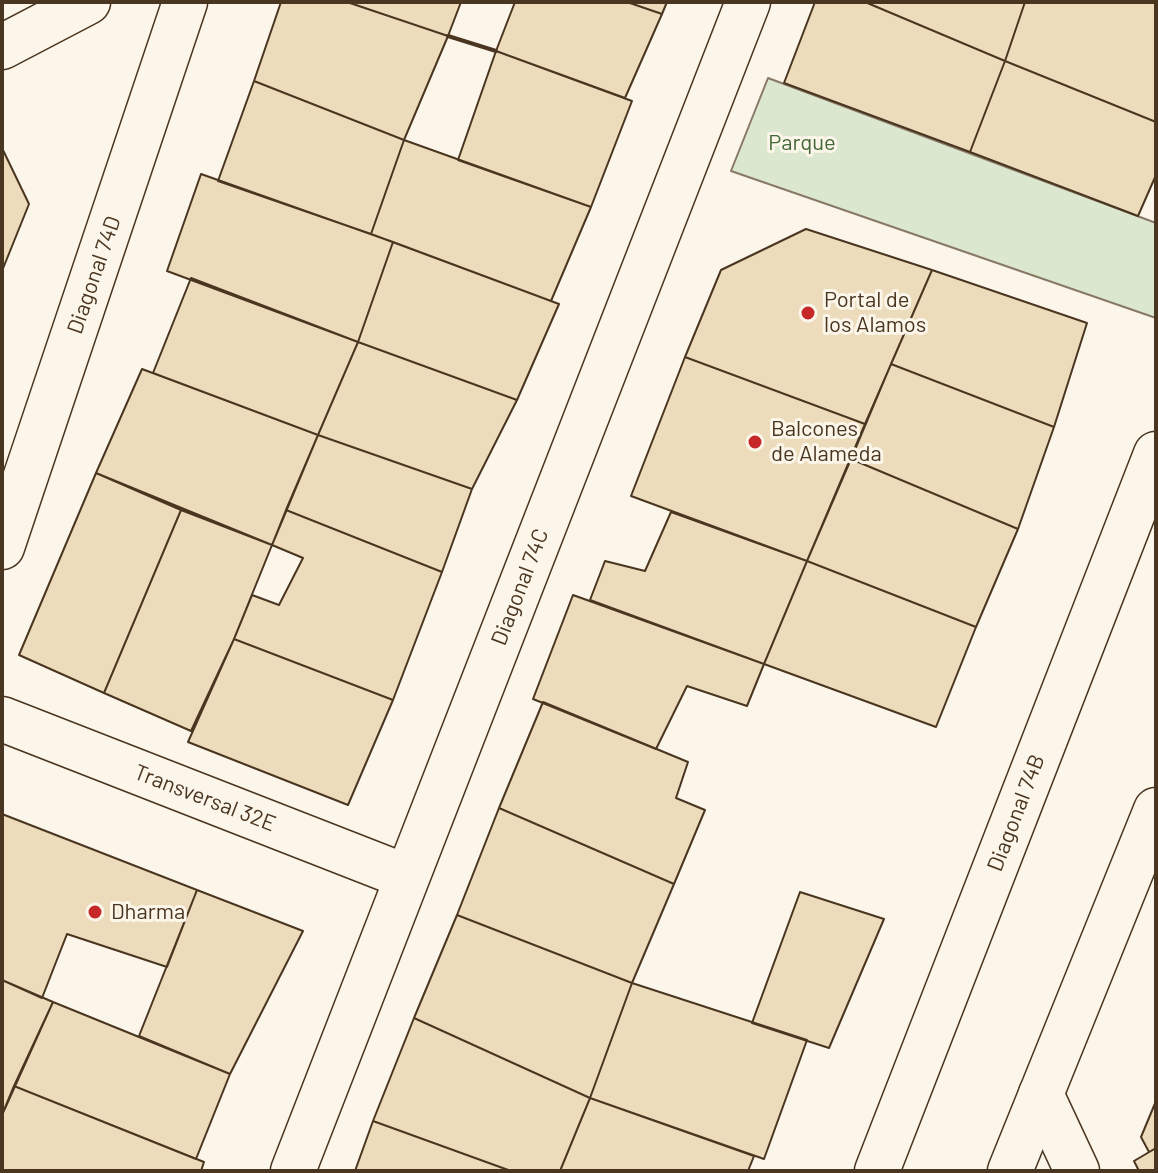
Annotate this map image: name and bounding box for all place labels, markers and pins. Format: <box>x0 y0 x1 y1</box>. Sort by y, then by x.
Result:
place label: Portal de los Alamos <box>824 287 926 338</box>
marker: Portal de los Alamos <box>799 304 817 322</box>
place label: Balcones de Alameda <box>771 416 882 468</box>
marker: Balcones de Alameda <box>746 433 764 451</box>
place label: Dharma <box>111 899 185 925</box>
marker: Dharma <box>86 903 104 921</box>

